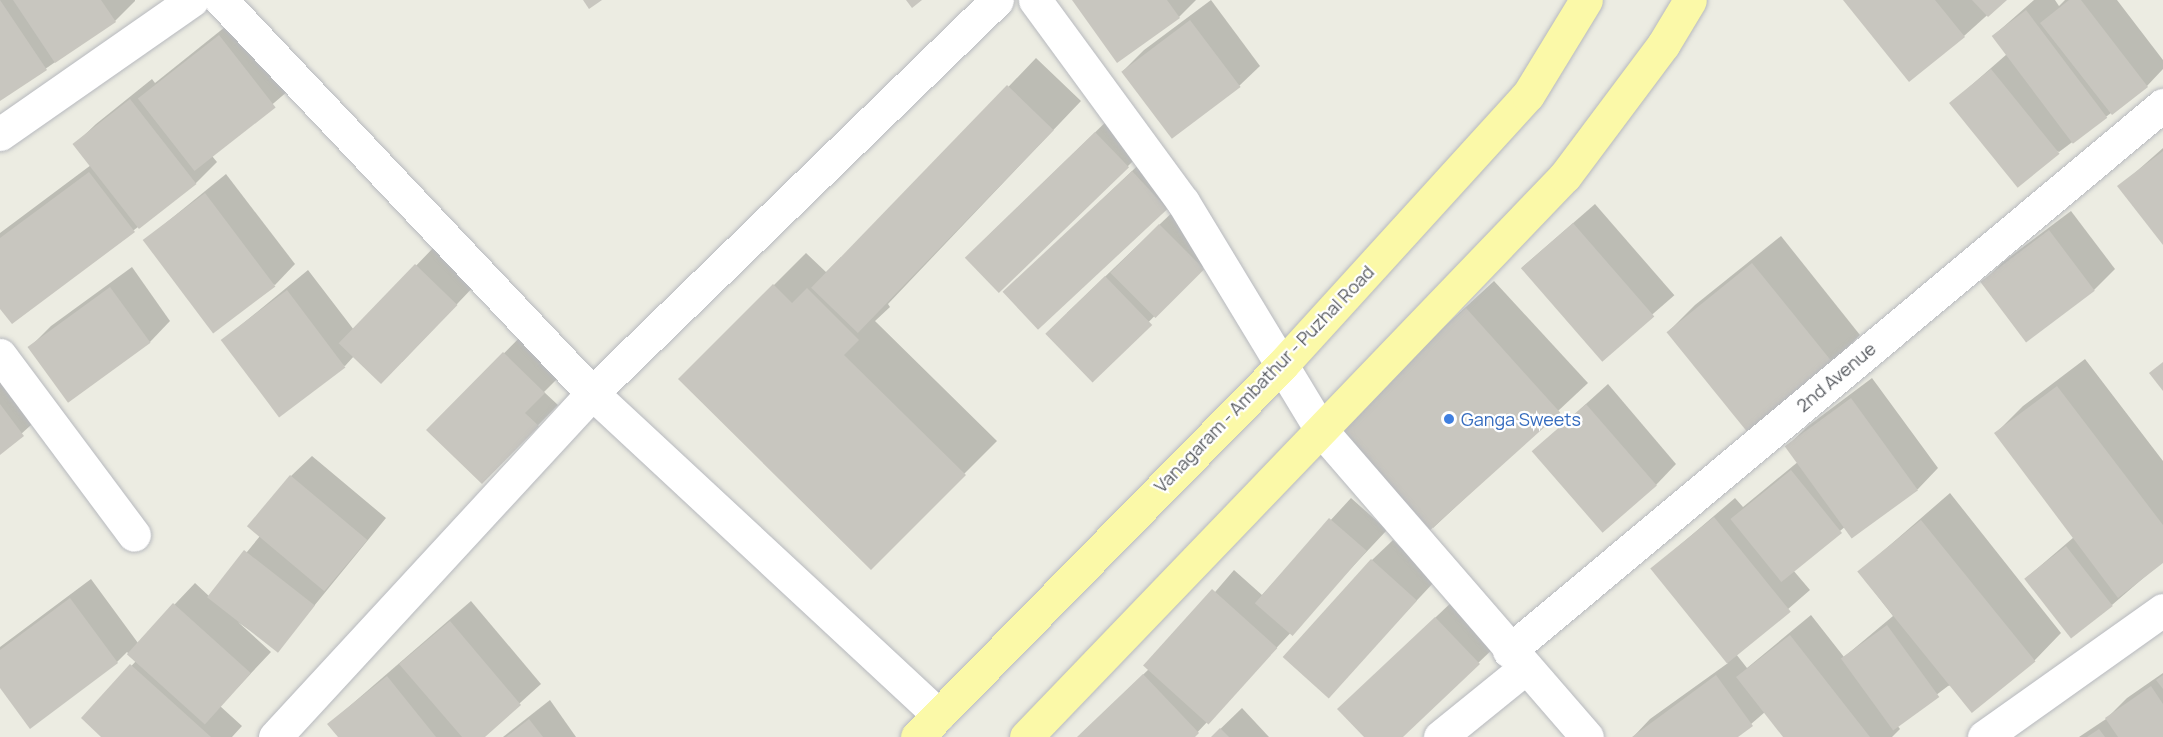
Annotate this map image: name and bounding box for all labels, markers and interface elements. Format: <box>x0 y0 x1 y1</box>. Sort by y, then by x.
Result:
street label: Vanagaram - Ambathur - Puzhal Road <box>1150 261 1378 497</box>
street label: 2nd Avenue <box>1792 338 1880 416</box>
place label: Ganga Sweets <box>1461 408 1581 430</box>
marker: Ganga Sweets <box>1442 412 1456 426</box>

